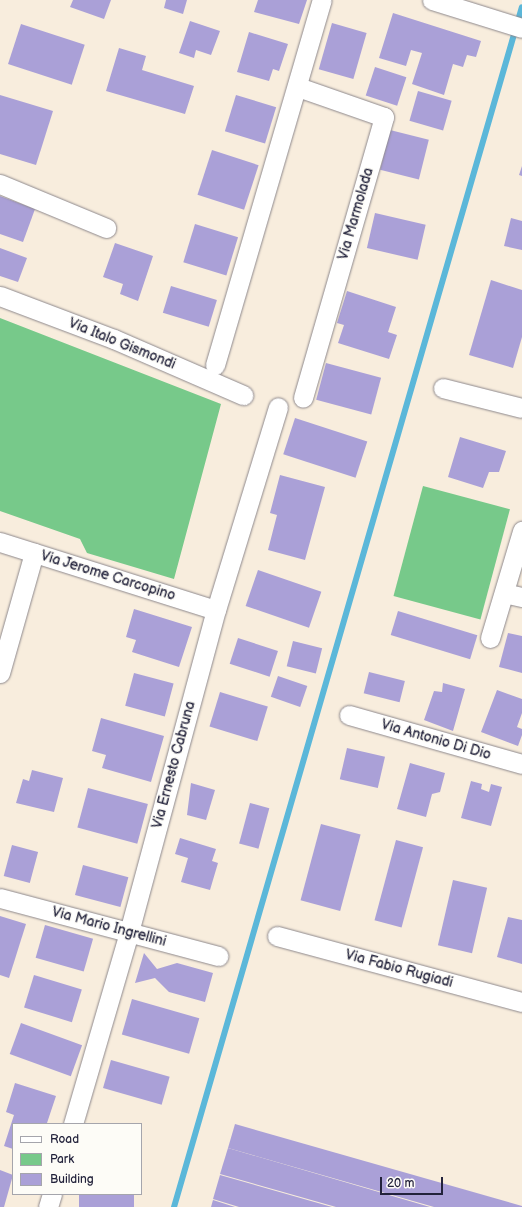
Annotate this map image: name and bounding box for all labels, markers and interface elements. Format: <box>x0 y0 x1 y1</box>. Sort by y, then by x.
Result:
street label: Via Marmolada <box>335 166 377 262</box>
street label: Via Italo Gismondi <box>66 315 178 373</box>
street label: Via Jerome Carcopino <box>38 547 178 605</box>
street label: Via Ernesto Cabruna <box>149 700 199 830</box>
street label: Via Antonio Di Dio <box>379 716 493 764</box>
street label: Via Mario Ingrellini <box>50 904 168 950</box>
street label: Via Fabio Rugiadi <box>343 947 455 991</box>
legend <box>12 1123 142 1195</box>
text: Road <box>50 1132 79 1147</box>
text: Park <box>50 1152 74 1167</box>
scale bar <box>382 1169 445 1195</box>
text: Building <box>50 1172 94 1187</box>
text: 20 m <box>387 1176 414 1191</box>

